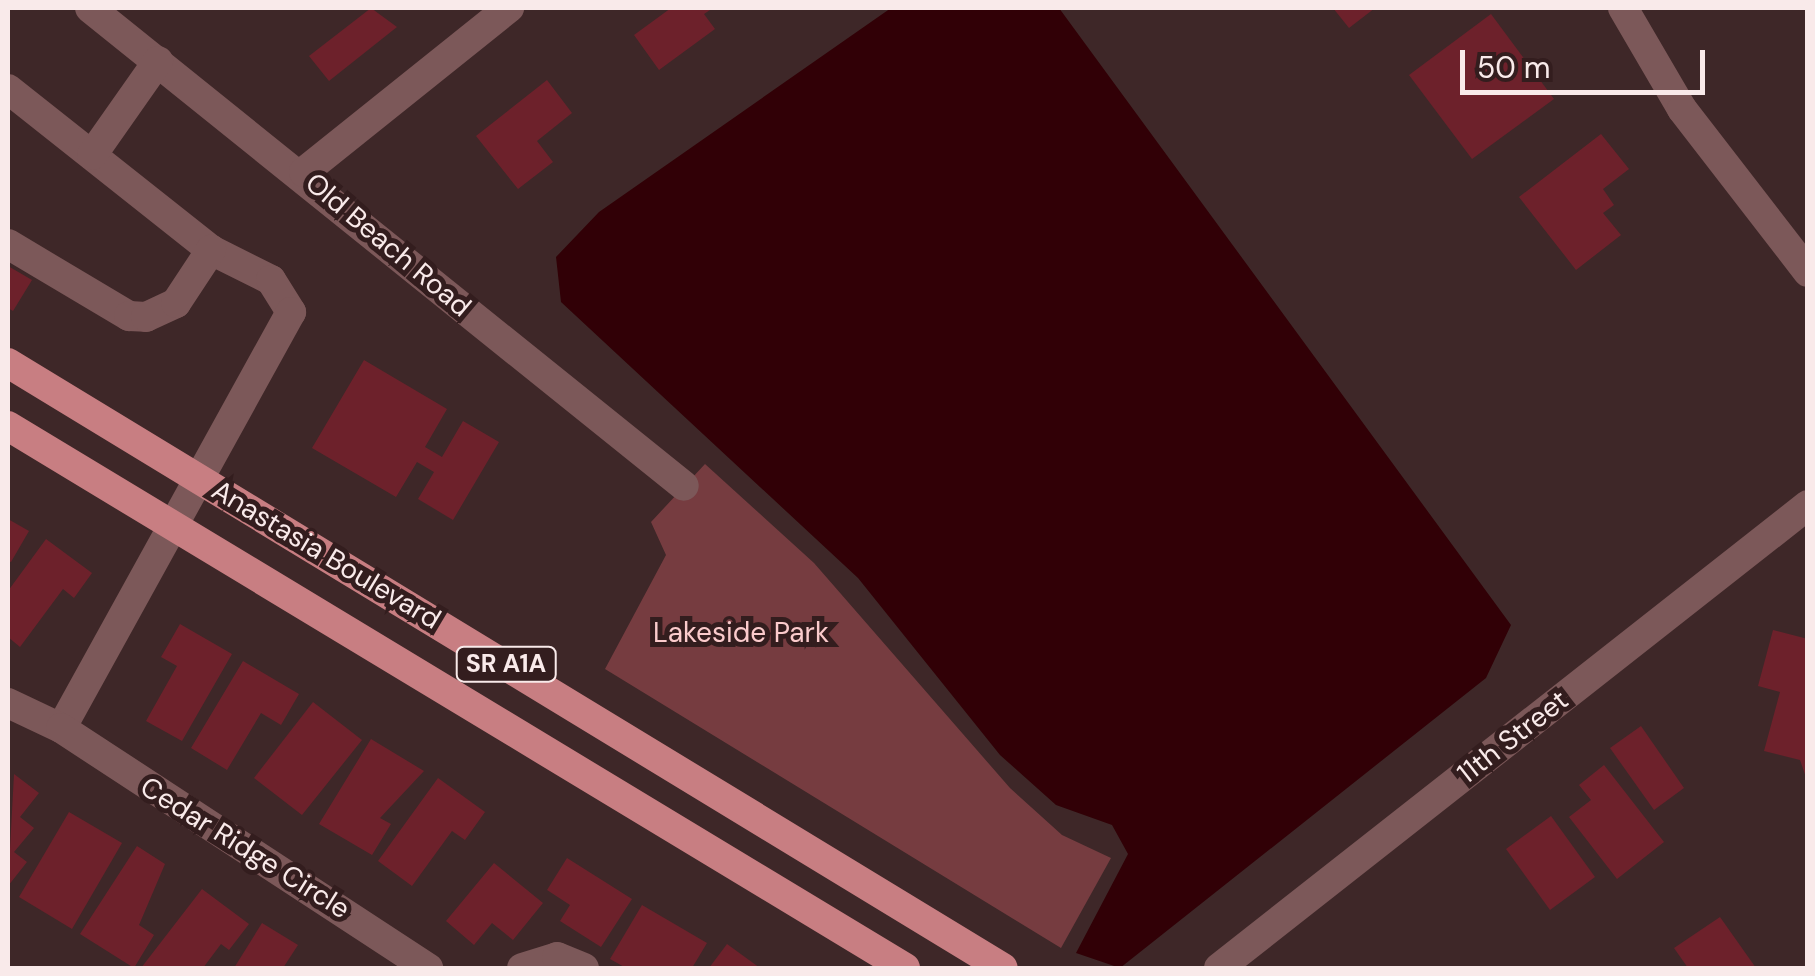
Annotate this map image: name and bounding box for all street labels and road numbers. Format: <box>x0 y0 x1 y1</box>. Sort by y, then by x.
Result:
street label: Old Beach Road <box>298 166 478 324</box>
street label: Anastasia Boulevard <box>206 473 446 637</box>
road number: SR A1A <box>454 644 558 684</box>
street label: 11th Street <box>1451 683 1575 791</box>
street label: Cedar Ridge Circle <box>134 770 356 926</box>

